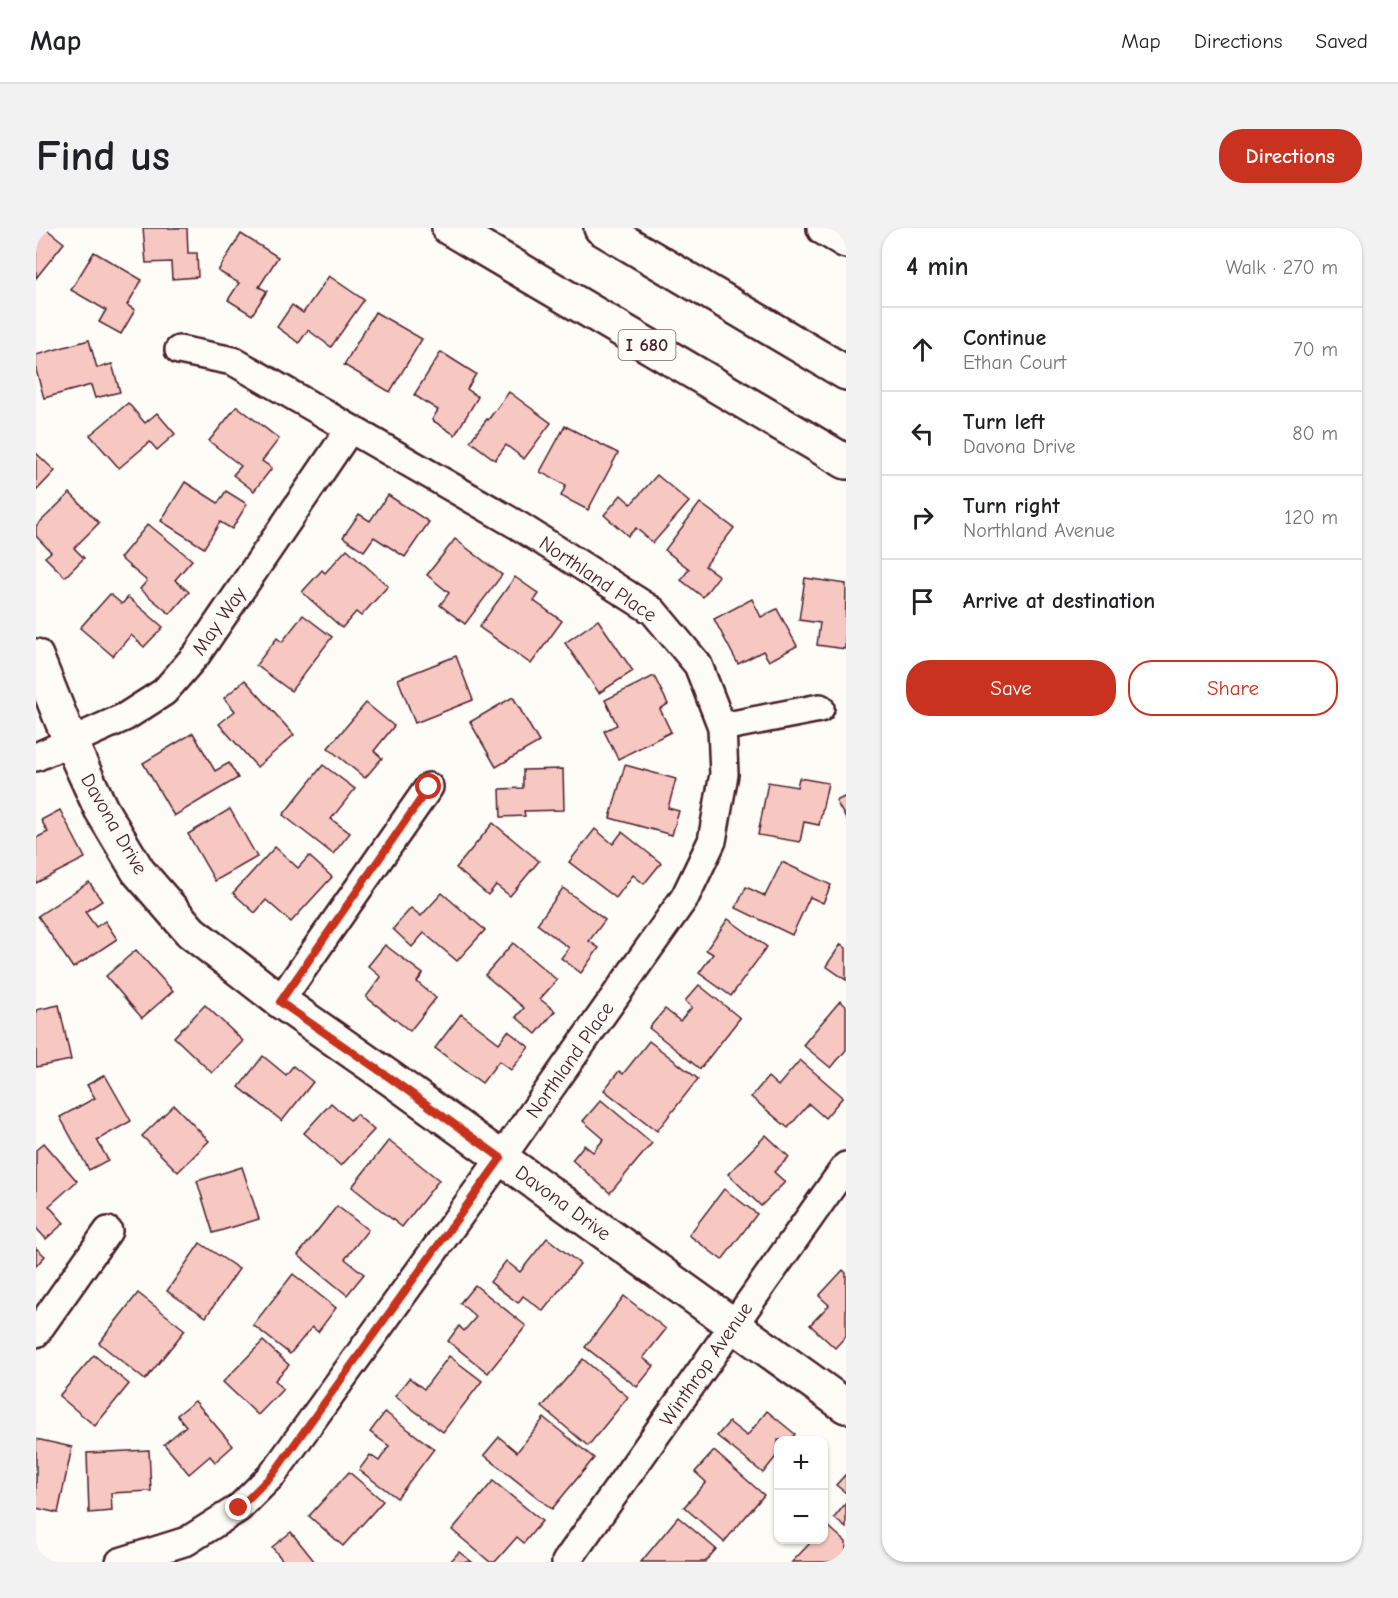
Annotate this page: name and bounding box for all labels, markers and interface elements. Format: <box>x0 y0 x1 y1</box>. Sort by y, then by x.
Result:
text: Map <box>30 25 81 57</box>
text: Map <box>1121 29 1161 53</box>
text: Directions <box>1194 29 1283 53</box>
text: Saved <box>1316 29 1368 53</box>
button: Directions <box>1219 129 1362 183</box>
text: Find us <box>36 132 170 181</box>
text: 4 min <box>906 252 969 282</box>
text: Walk · 270 m <box>1225 256 1338 279</box>
text: Continue <box>963 325 1046 351</box>
road number: I 680 <box>618 330 676 360</box>
icon: ahead <box>906 333 939 366</box>
text: 70 m <box>1293 338 1338 361</box>
text: Ethan Court <box>963 351 1066 374</box>
text: Turn left <box>963 409 1045 435</box>
icon: left <box>906 417 939 450</box>
text: 80 m <box>1292 422 1338 445</box>
text: Davona Drive <box>963 435 1076 458</box>
text: Turn right <box>963 493 1060 519</box>
icon: right <box>906 501 939 534</box>
text: 120 m <box>1284 506 1338 529</box>
text: Northland Avenue <box>963 519 1115 542</box>
street label: Northland Place <box>535 531 661 627</box>
street label: May Way <box>187 582 251 660</box>
icon: arrive <box>906 585 939 618</box>
text: Arrive at destination <box>963 588 1155 614</box>
button: Save <box>906 660 1116 716</box>
button: Share <box>1128 660 1338 716</box>
street label: Davona Drive <box>76 770 152 878</box>
route start <box>415 773 441 799</box>
street label: Northland Place <box>521 997 619 1123</box>
street label: Davona Drive <box>511 1161 615 1245</box>
street label: Winthrop Avenue <box>655 1298 757 1430</box>
map controls <box>774 1436 828 1544</box>
button: + <box>774 1436 828 1490</box>
button: − <box>774 1490 828 1544</box>
route end <box>225 1494 251 1520</box>

